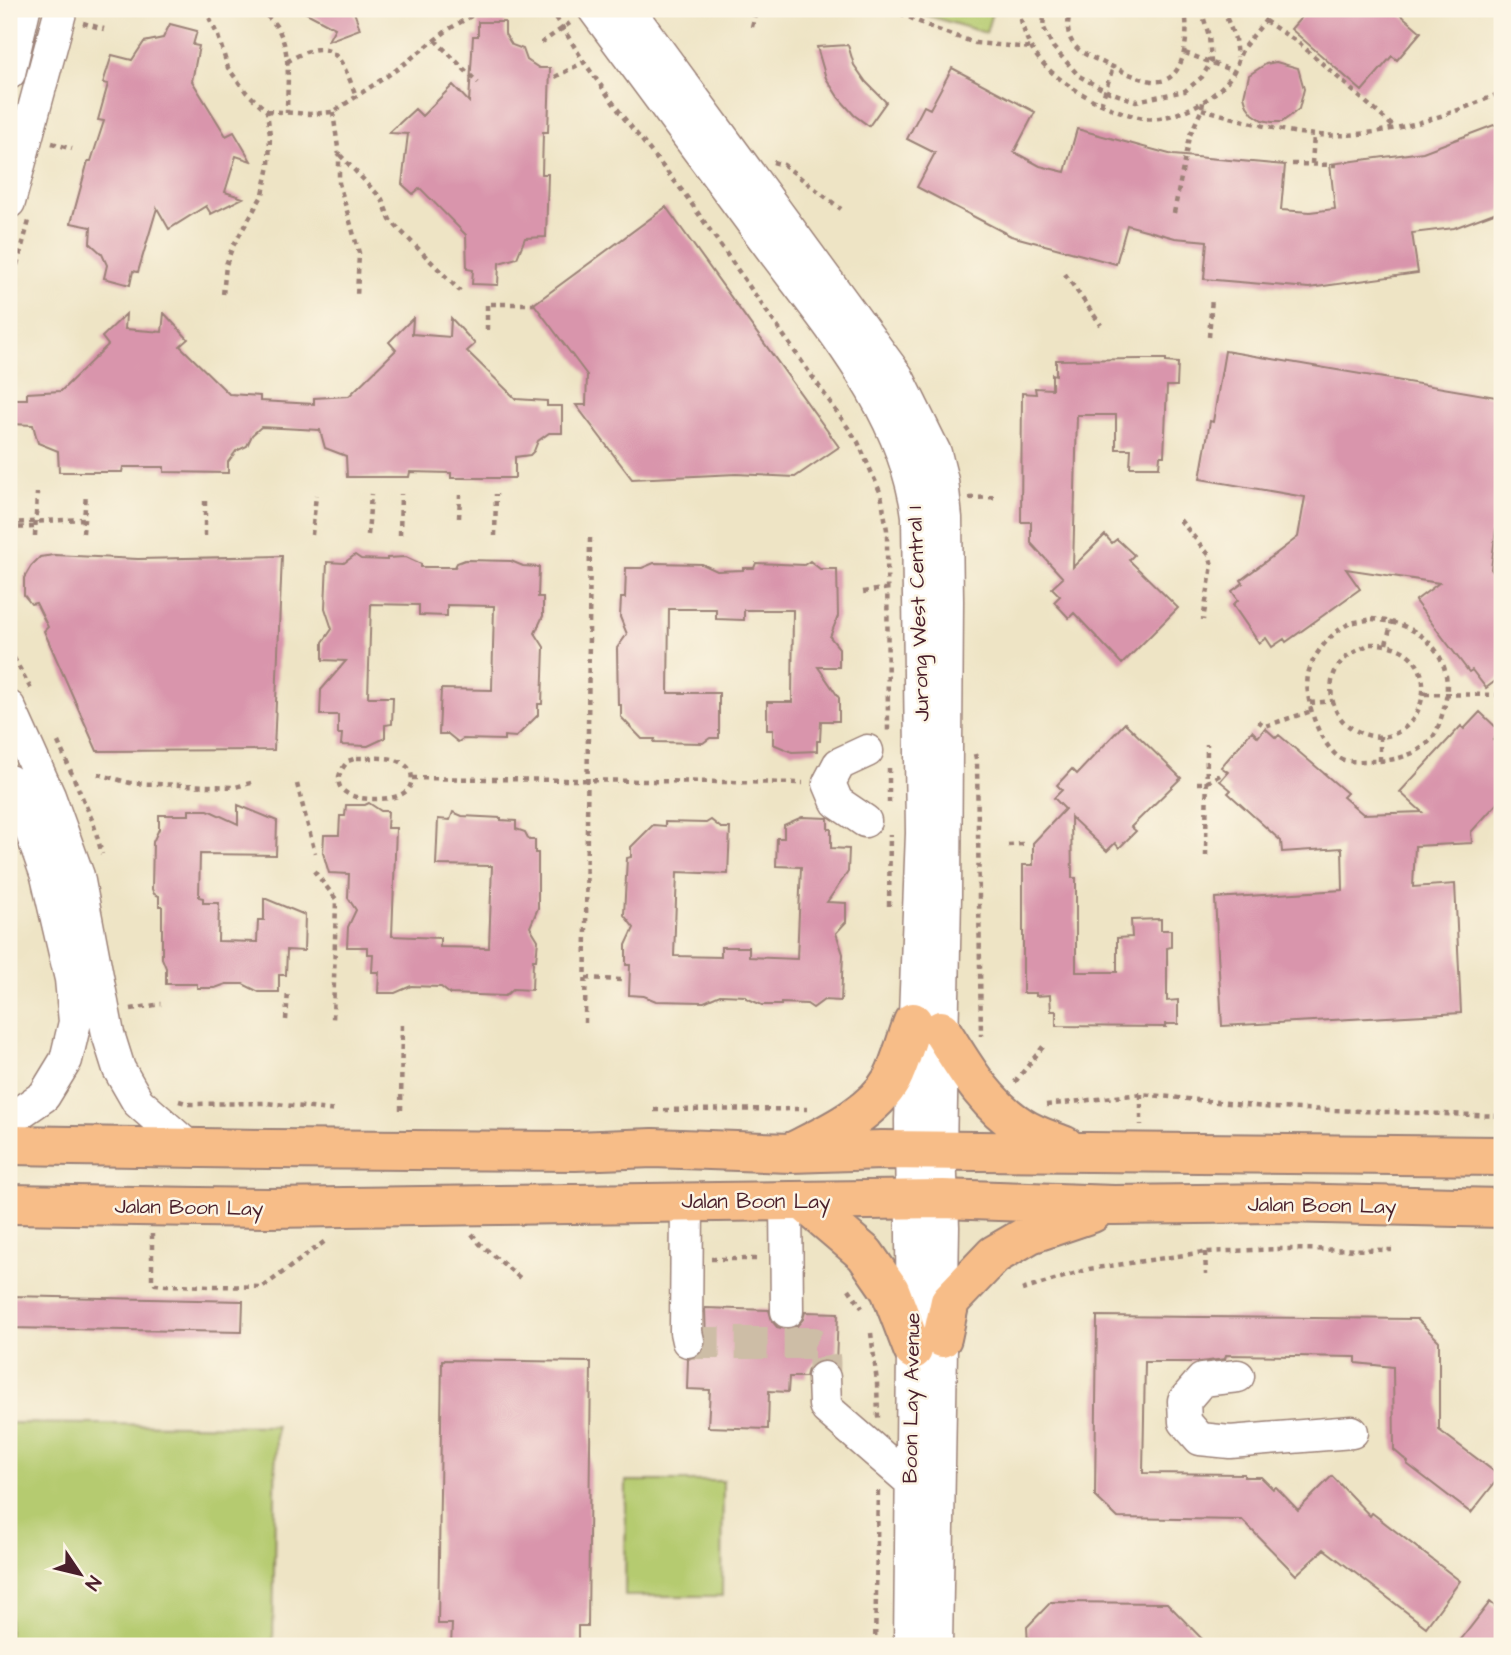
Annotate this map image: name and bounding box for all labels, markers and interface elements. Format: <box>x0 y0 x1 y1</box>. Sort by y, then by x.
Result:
street label: Jurong West Central 1 <box>900 505 939 722</box>
street label: Jalan Boon Lay <box>682 1187 831 1218</box>
street label: Jalan Boon Lay <box>1247 1190 1397 1223</box>
street label: Jalan Boon Lay <box>114 1192 264 1225</box>
street label: Boon Lay Avenue <box>896 1312 929 1484</box>
north arrow <box>46 1540 116 1610</box>
text: N <box>78 1570 107 1596</box>

